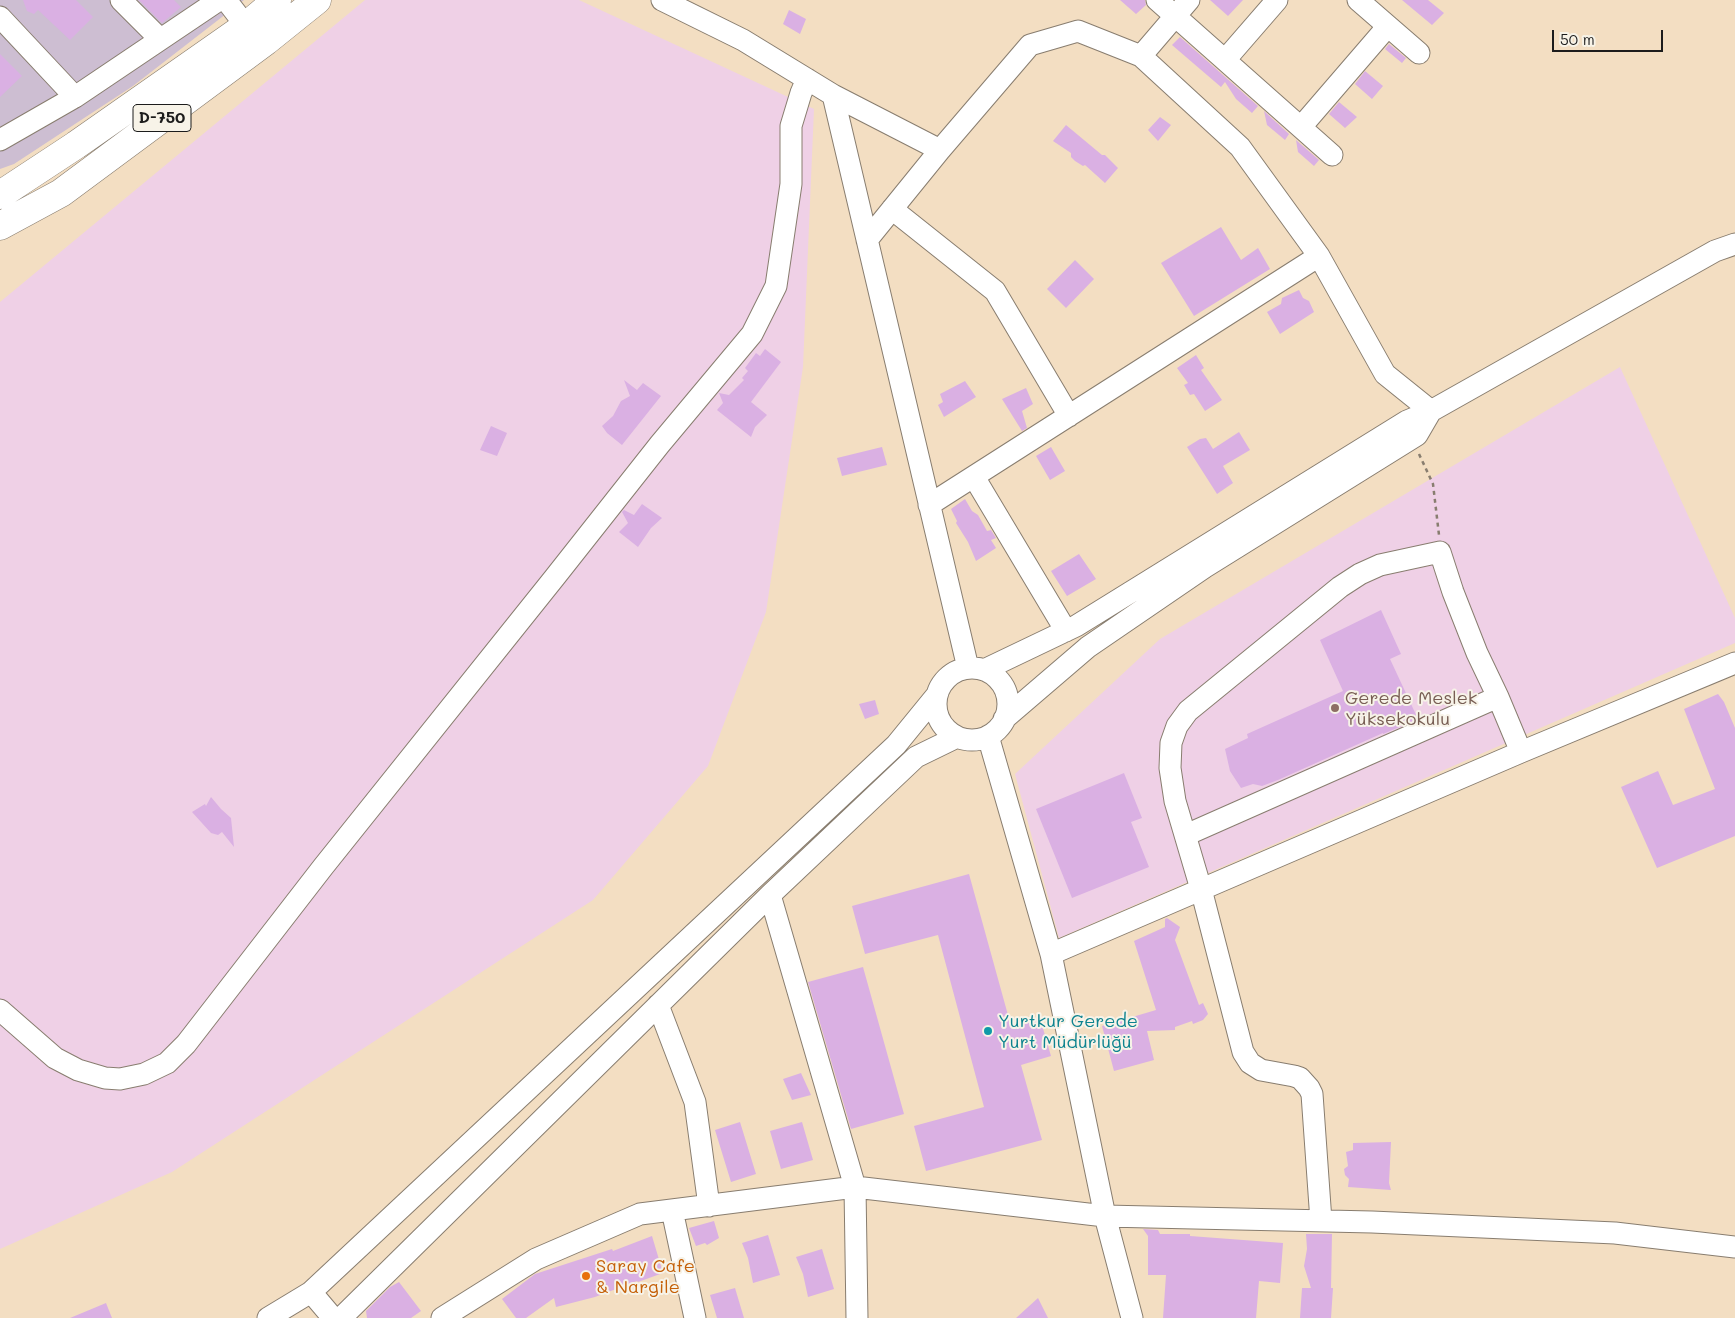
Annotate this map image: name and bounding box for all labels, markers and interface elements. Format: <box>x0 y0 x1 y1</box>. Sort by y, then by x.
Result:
scale bar <box>1555 20 1666 52</box>
text: 50 m <box>1560 29 1595 49</box>
road number: D-750 <box>133 105 191 132</box>
place label: Gerede Meslek Yüksekokulu <box>1345 687 1477 730</box>
marker: Gerede Meslek Yüksekokulu <box>1329 702 1341 714</box>
place label: Yurtkur Gerede Yurt Müdürlüğü <box>998 1010 1138 1052</box>
marker: Yurtkur Gerede Yurt Müdürlüğü <box>982 1025 994 1037</box>
place label: Saray Cafe & Nargile <box>596 1255 695 1298</box>
marker: Saray Cafe & Nargile <box>580 1270 592 1282</box>

